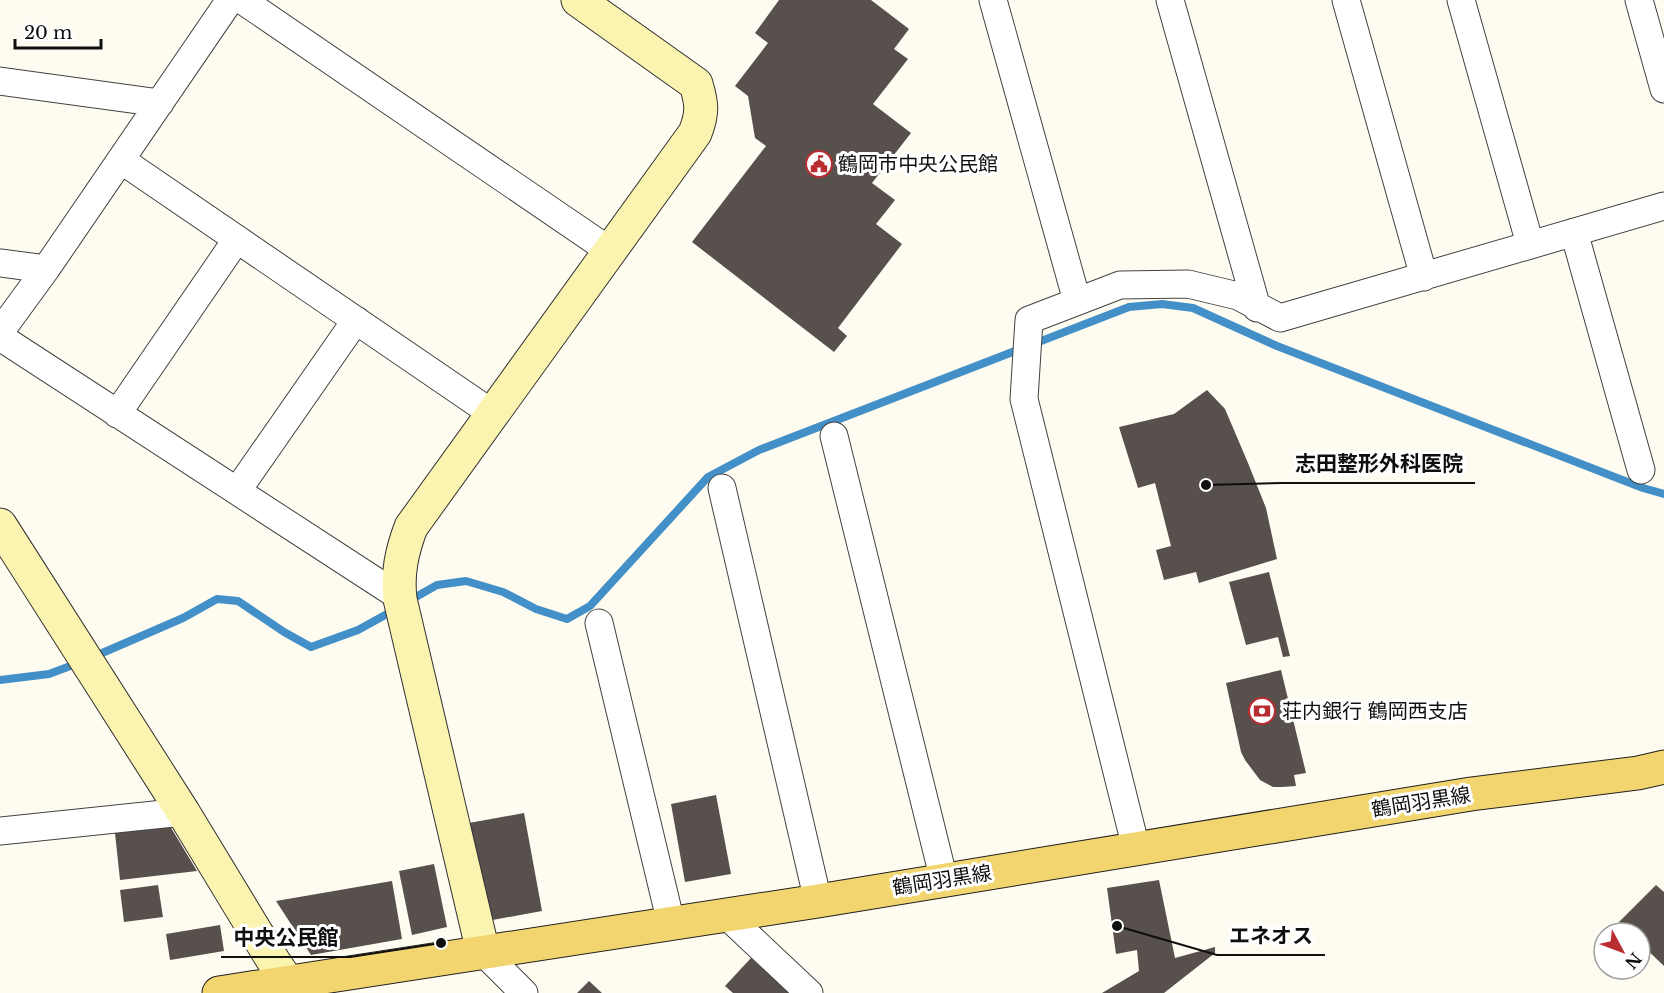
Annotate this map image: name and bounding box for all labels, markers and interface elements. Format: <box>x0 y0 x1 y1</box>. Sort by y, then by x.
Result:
scale bar <box>15 12 100 50</box>
text: 20 m <box>24 22 72 44</box>
public building icon: 鶴岡市中央公民館 <box>804 149 834 179</box>
place label: 鶴岡市中央公民館 <box>838 152 998 176</box>
callout: 志田整形外科医院 <box>1283 444 1475 483</box>
text: 志田整形外科医院 <box>1295 451 1463 477</box>
bank icon: 荘内銀行 鶴岡西支店 <box>1247 696 1277 726</box>
place label: 荘内銀行 鶴岡西支店 <box>1282 699 1468 723</box>
street label: 鶴岡羽黒線 <box>1370 782 1472 822</box>
street label: 鶴岡羽黒線 <box>891 860 993 900</box>
callout: エネオス <box>1217 916 1325 955</box>
callout: 中央公民館 <box>221 918 350 957</box>
north arrow <box>1592 921 1652 981</box>
text: エネオス <box>1229 923 1313 949</box>
text: 中央公民館 <box>234 925 339 951</box>
text: N <box>1621 949 1646 973</box>

